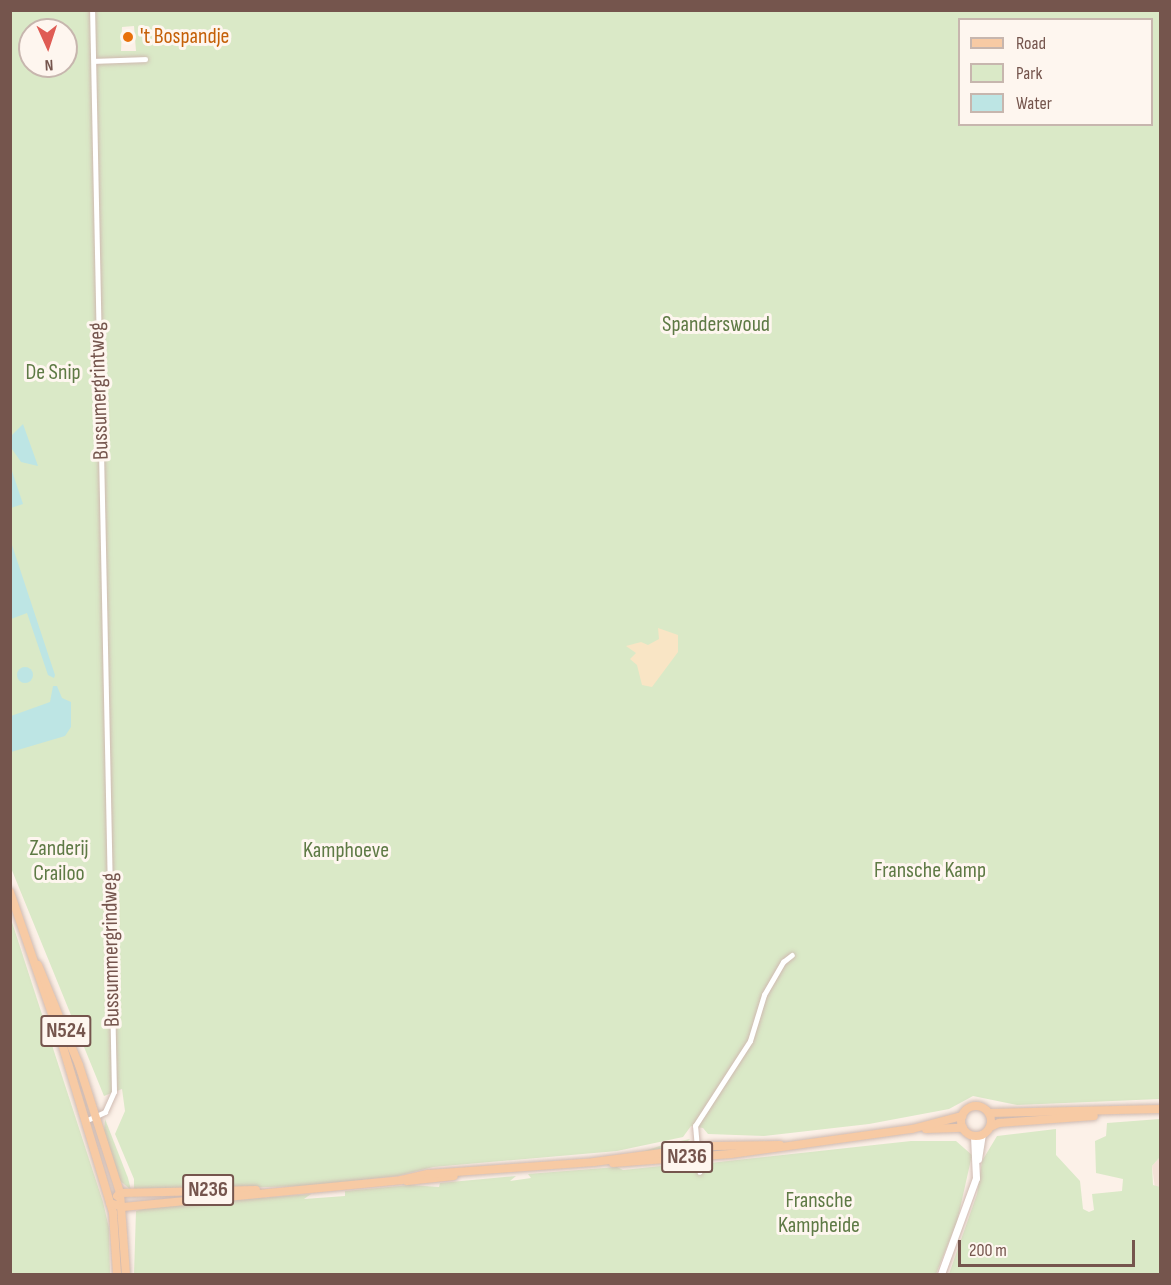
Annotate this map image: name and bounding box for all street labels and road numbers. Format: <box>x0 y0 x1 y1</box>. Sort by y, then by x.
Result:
street label: Bussumergrintweg <box>83 322 115 460</box>
street label: Bussummergrindweg <box>96 873 126 1027</box>
road number: N524 <box>39 1013 93 1049</box>
road number: N236 <box>660 1139 714 1175</box>
road number: N236 <box>181 1172 235 1208</box>

